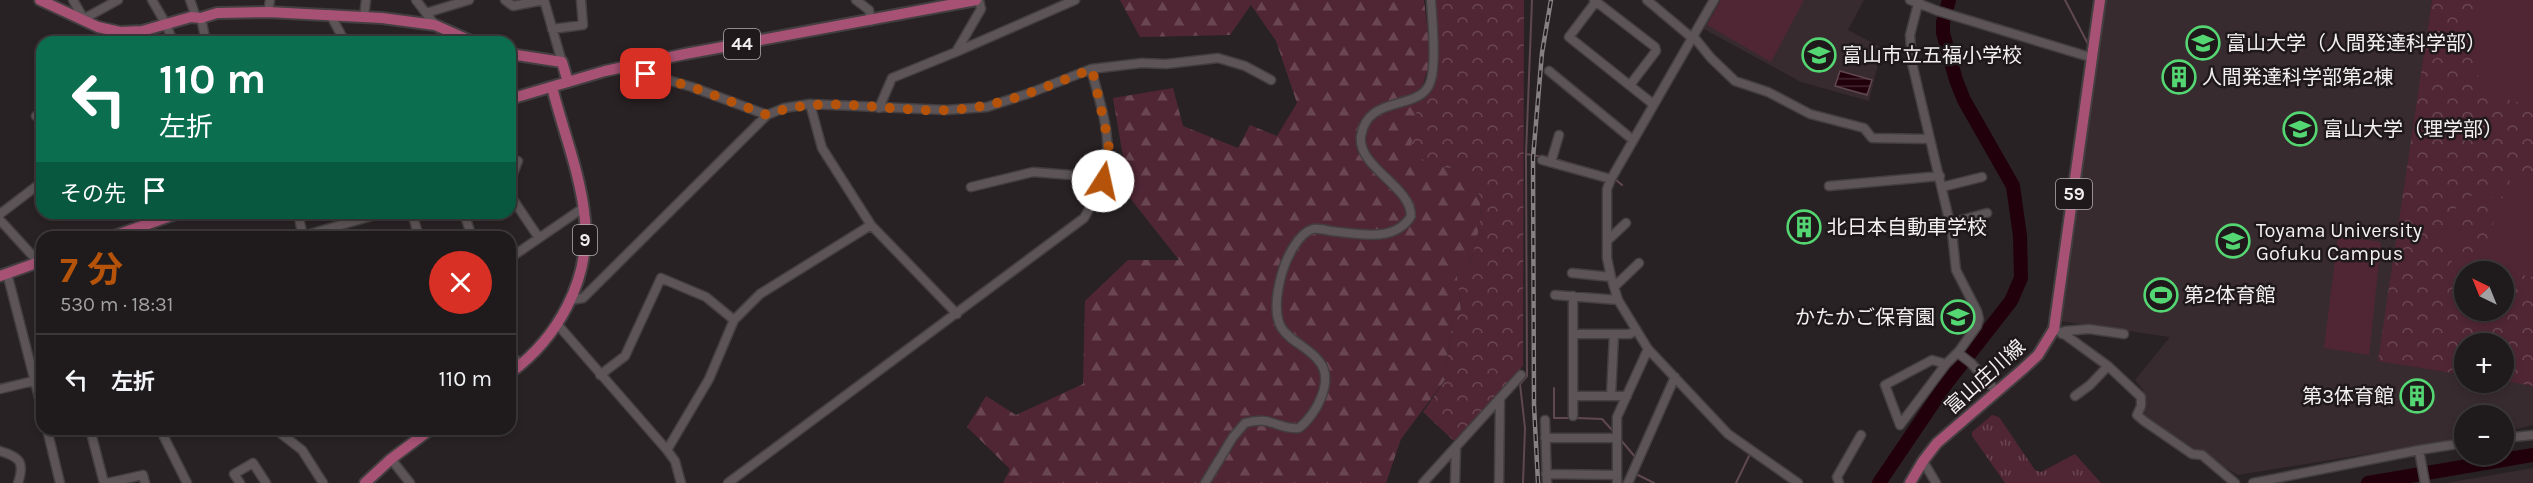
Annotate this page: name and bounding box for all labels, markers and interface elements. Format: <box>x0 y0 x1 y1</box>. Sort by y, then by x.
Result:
school or university icon: 富山大学（人間発達科学部） <box>2185 25 2221 61</box>
road number: 44 <box>724 29 760 59</box>
place label: 富山大学（人間発達科学部） <box>2226 32 2486 55</box>
school or university icon: 富山市立五福小学校 <box>1801 37 1837 73</box>
place label: 富山市立五福小学校 <box>1842 44 2022 67</box>
pin <box>620 48 671 99</box>
text: 110 m <box>159 54 266 104</box>
icon: arrive <box>629 57 662 90</box>
building icon: 人間発達科学部第2棟 <box>2161 59 2197 95</box>
icon: left <box>60 60 138 138</box>
place label: 人間発達科学部第2棟 <box>2202 66 2394 89</box>
text: 左折 <box>159 111 213 143</box>
school or university icon: 富山大学（理学部） <box>2282 111 2318 147</box>
place label: 富山大学（理学部） <box>2323 118 2503 141</box>
position arrow <box>1071 149 1135 213</box>
icon: arrive <box>138 174 171 207</box>
road number: 59 <box>2056 179 2092 209</box>
text: その先 <box>60 181 126 207</box>
building icon: 北日本自動車学校 <box>1786 209 1822 245</box>
place label: 北日本自動車学校 <box>1827 216 1987 239</box>
place label: Toyama University Gofuku Campus <box>2256 219 2422 265</box>
school or university icon: Toyama University Gofuku Campus <box>2215 223 2251 259</box>
road number: 9 <box>573 225 597 255</box>
text: 7 分 <box>60 249 123 291</box>
button: close <box>429 251 492 314</box>
north arrow <box>2454 261 2514 321</box>
map controls <box>2454 261 2514 465</box>
sports icon: 第2体育館 <box>2143 277 2179 313</box>
place label: 第2体育館 <box>2184 284 2276 307</box>
text: 530 m · 18:31 <box>60 293 173 316</box>
school or university icon: かたかご保育園 <box>1940 299 1976 335</box>
place label: かたかご保育園 <box>1795 306 1935 329</box>
button: + <box>2454 333 2514 393</box>
street label: 富山庄川線 <box>1940 335 2030 419</box>
icon: left <box>60 363 93 396</box>
text: 110 m <box>439 366 492 392</box>
text: 左折 <box>111 369 155 395</box>
building icon: 第3体育館 <box>2399 378 2435 414</box>
place label: 第3体育館 <box>2302 385 2394 408</box>
button: − <box>2454 405 2514 465</box>

